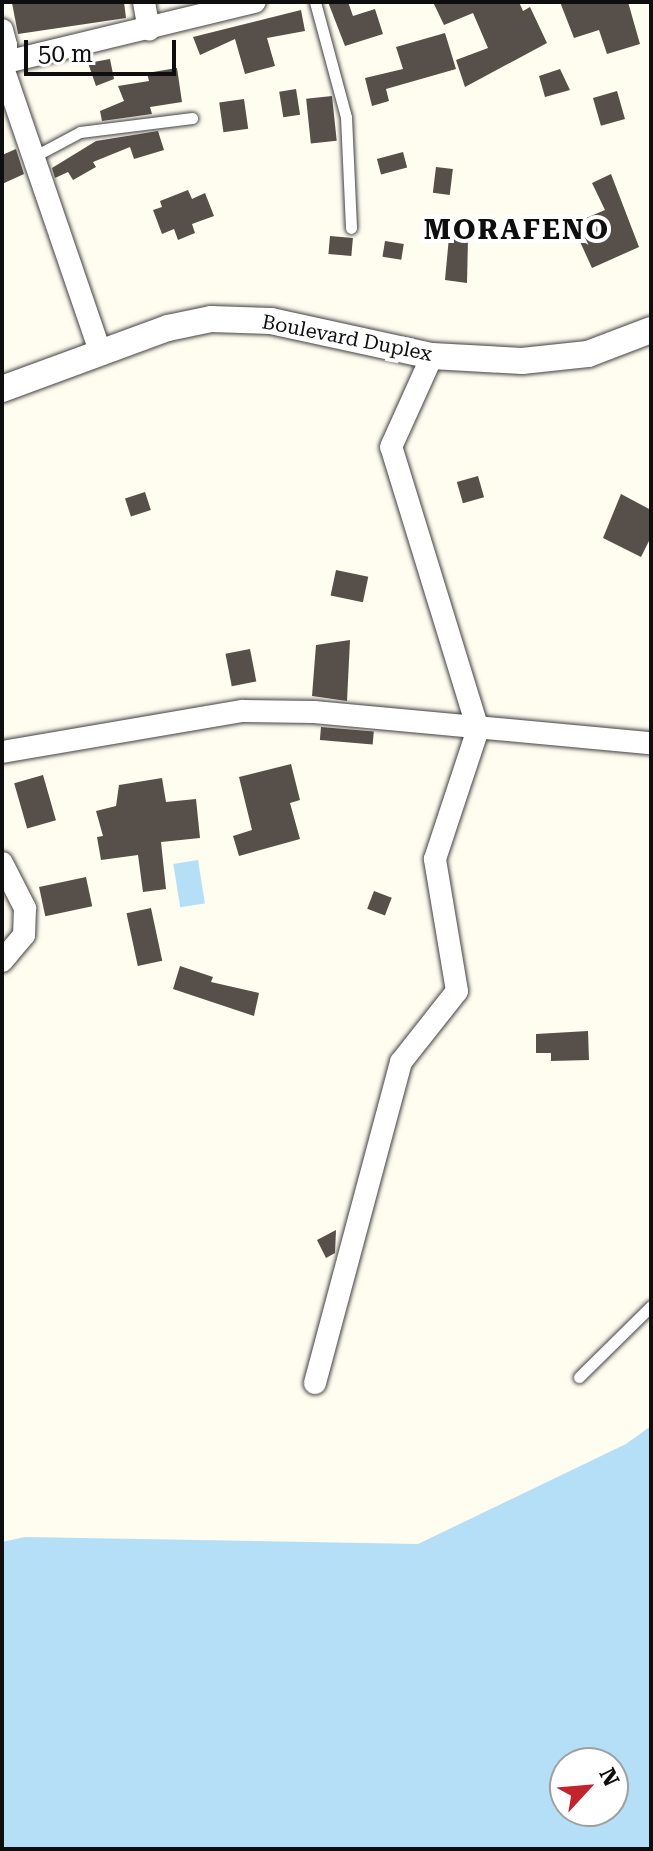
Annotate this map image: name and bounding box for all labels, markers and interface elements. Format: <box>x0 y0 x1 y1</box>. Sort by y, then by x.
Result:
scale bar <box>28 24 180 74</box>
text: 50 m <box>38 40 93 68</box>
district label: MORAFENO <box>424 213 610 247</box>
street label: Boulevard Duplex <box>260 310 434 366</box>
north arrow <box>549 1747 629 1827</box>
text: N <box>594 1764 624 1790</box>

